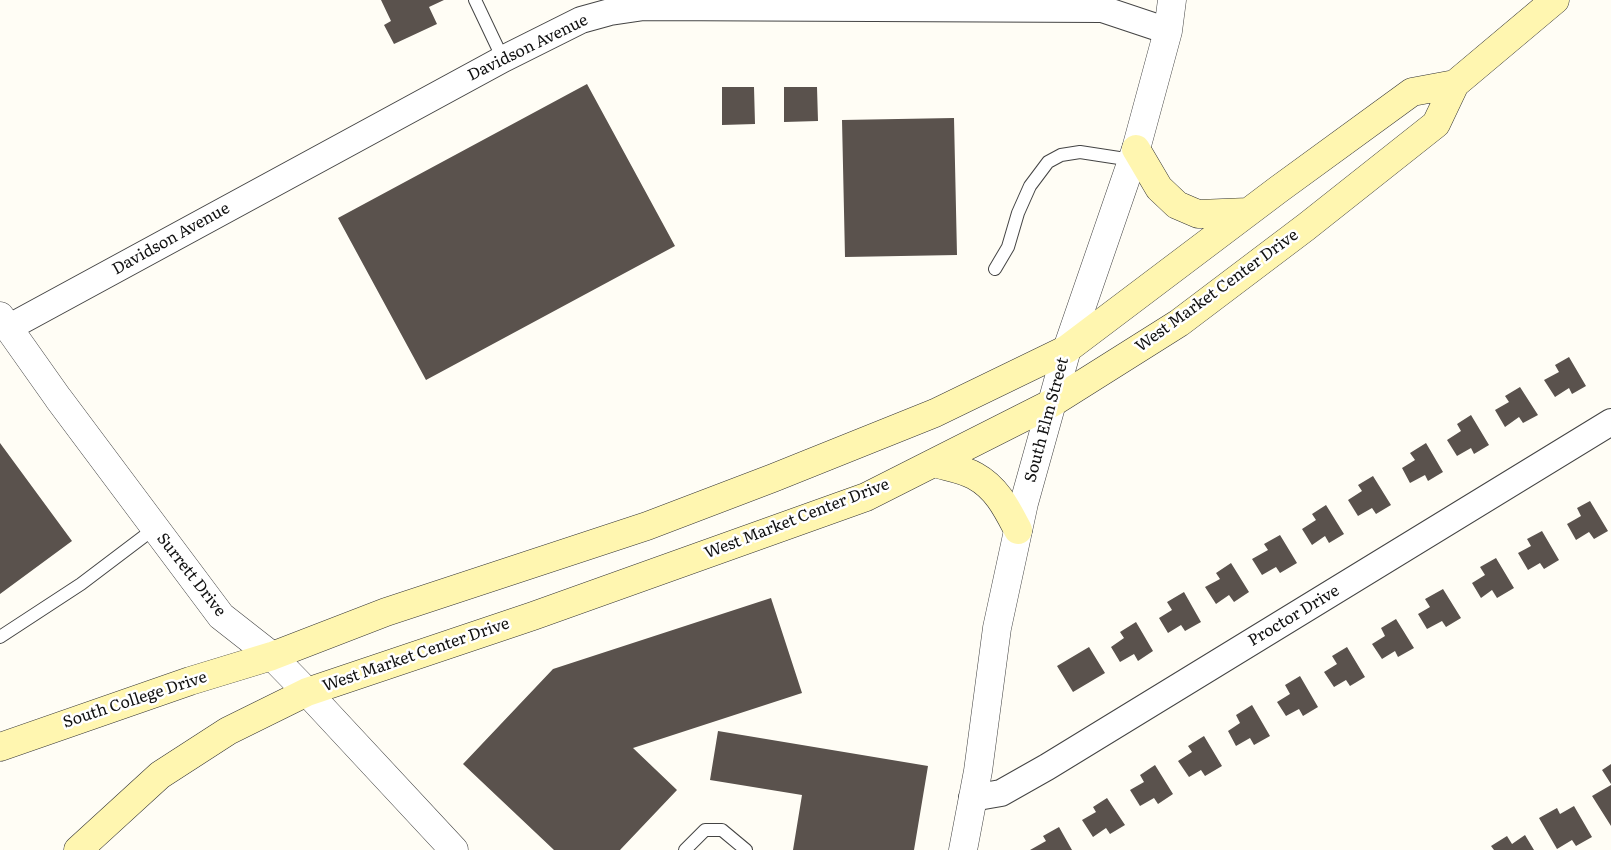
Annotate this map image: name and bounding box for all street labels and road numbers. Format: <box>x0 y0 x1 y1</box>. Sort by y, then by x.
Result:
street label: Davidson Avenue <box>465 11 591 85</box>
street label: Davidson Avenue <box>109 199 233 279</box>
street label: West Market Center Drive <box>1132 226 1302 356</box>
street label: South Elm Street <box>1021 355 1073 485</box>
street label: West Market Center Drive <box>702 475 892 563</box>
street label: Surrett Drive <box>152 529 230 621</box>
street label: Proctor Drive <box>1245 581 1343 651</box>
street label: West Market Center Drive <box>320 614 512 696</box>
street label: South College Drive <box>61 668 209 732</box>

